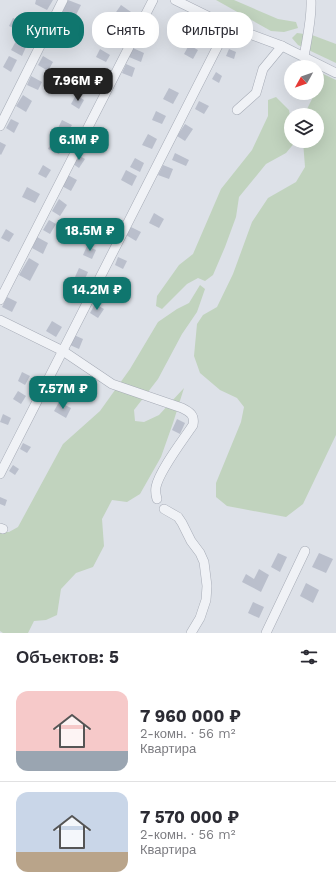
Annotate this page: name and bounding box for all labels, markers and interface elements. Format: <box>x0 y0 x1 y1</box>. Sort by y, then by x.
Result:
chip: Купить <box>12 12 84 48</box>
chip: Снять <box>92 12 159 48</box>
chip: Фильтры <box>167 12 253 48</box>
north arrow <box>284 60 324 100</box>
map controls <box>284 60 324 148</box>
pin: 7.96M ₽ <box>41 68 115 102</box>
text: 7.96M ₽ <box>53 73 103 88</box>
button: layers <box>284 108 324 148</box>
pin: 6.1M ₽ <box>46 127 112 161</box>
text: 6.1M ₽ <box>59 132 99 147</box>
pin: 18.5M ₽ <box>53 218 127 252</box>
text: 18.5M ₽ <box>65 223 115 238</box>
pin: 14.2M ₽ <box>60 277 134 311</box>
text: 14.2M ₽ <box>72 282 122 297</box>
pin: 7.57M ₽ <box>26 376 100 410</box>
text: 7.57M ₽ <box>38 381 88 396</box>
icon: filters <box>298 646 320 668</box>
text: Объектов: 5 <box>16 647 119 667</box>
text: 7 960 000 ₽ <box>140 706 241 726</box>
icon: home <box>48 707 96 755</box>
text: 2-комн. · 56 m² <box>140 726 235 741</box>
text: Квартира <box>140 741 196 756</box>
text: 7 570 000 ₽ <box>140 807 239 827</box>
icon: home <box>48 808 96 856</box>
text: 2-комн. · 56 m² <box>140 827 235 842</box>
text: Квартира <box>140 842 196 857</box>

